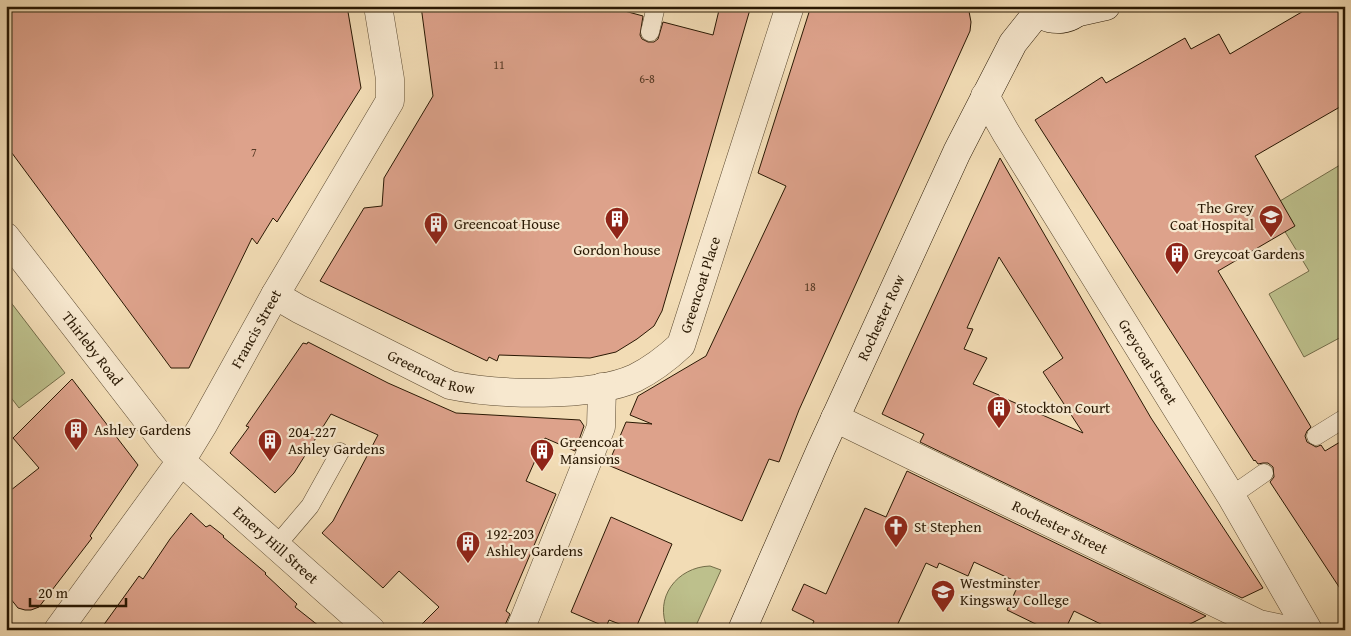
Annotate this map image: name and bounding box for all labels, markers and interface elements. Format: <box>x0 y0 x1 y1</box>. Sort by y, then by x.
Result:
house number: 11 <box>493 56 505 73</box>
house number: 6-8 <box>639 70 655 87</box>
house number: 7 <box>251 144 257 161</box>
place label: The Grey Coat Hospital <box>1170 197 1255 235</box>
school or university icon: The Grey Coat Hospital <box>1258 204 1284 238</box>
building icon: Gordon house <box>604 206 630 240</box>
building icon: Greencoat House <box>423 211 449 245</box>
place label: Greencoat House <box>454 213 560 234</box>
street label: Greencoat Place <box>674 234 725 336</box>
place label: Gordon house <box>573 239 661 260</box>
building icon: Greycoat Gardens <box>1164 241 1190 275</box>
place label: Greycoat Gardens <box>1194 243 1305 264</box>
street label: Rochester Row <box>852 271 910 364</box>
house number: 18 <box>804 278 816 295</box>
street label: Francis Street <box>225 285 286 372</box>
street label: Thirleby Road <box>57 307 128 390</box>
street label: Greycoat Street <box>1114 315 1183 409</box>
street label: Greencoat Row <box>384 344 477 399</box>
building icon: Stockton Court <box>986 395 1012 429</box>
place label: Stockton Court <box>1016 397 1111 418</box>
building icon: Ashley Gardens <box>63 417 89 451</box>
place label: Ashley Gardens <box>94 419 191 440</box>
place label: 204-227 Ashley Gardens <box>288 421 385 459</box>
building icon: 204-227 Ashley Gardens <box>257 428 283 462</box>
place label: Greencoat Mansions <box>560 431 625 469</box>
building icon: Greencoat Mansions <box>529 438 555 472</box>
street label: Rochester Street <box>1009 495 1112 559</box>
street label: Emery Hill Street <box>229 501 324 589</box>
church icon: St Stephen <box>883 514 909 548</box>
place label: St Stephen <box>914 516 982 537</box>
place label: 192-203 Ashley Gardens <box>486 523 583 561</box>
building icon: 192-203 Ashley Gardens <box>455 530 481 564</box>
place label: Westminster Kingsway College <box>960 572 1069 610</box>
scale bar <box>30 576 126 608</box>
school or university icon: Westminster Kingsway College <box>930 579 956 613</box>
text: 20 m <box>38 582 69 603</box>

